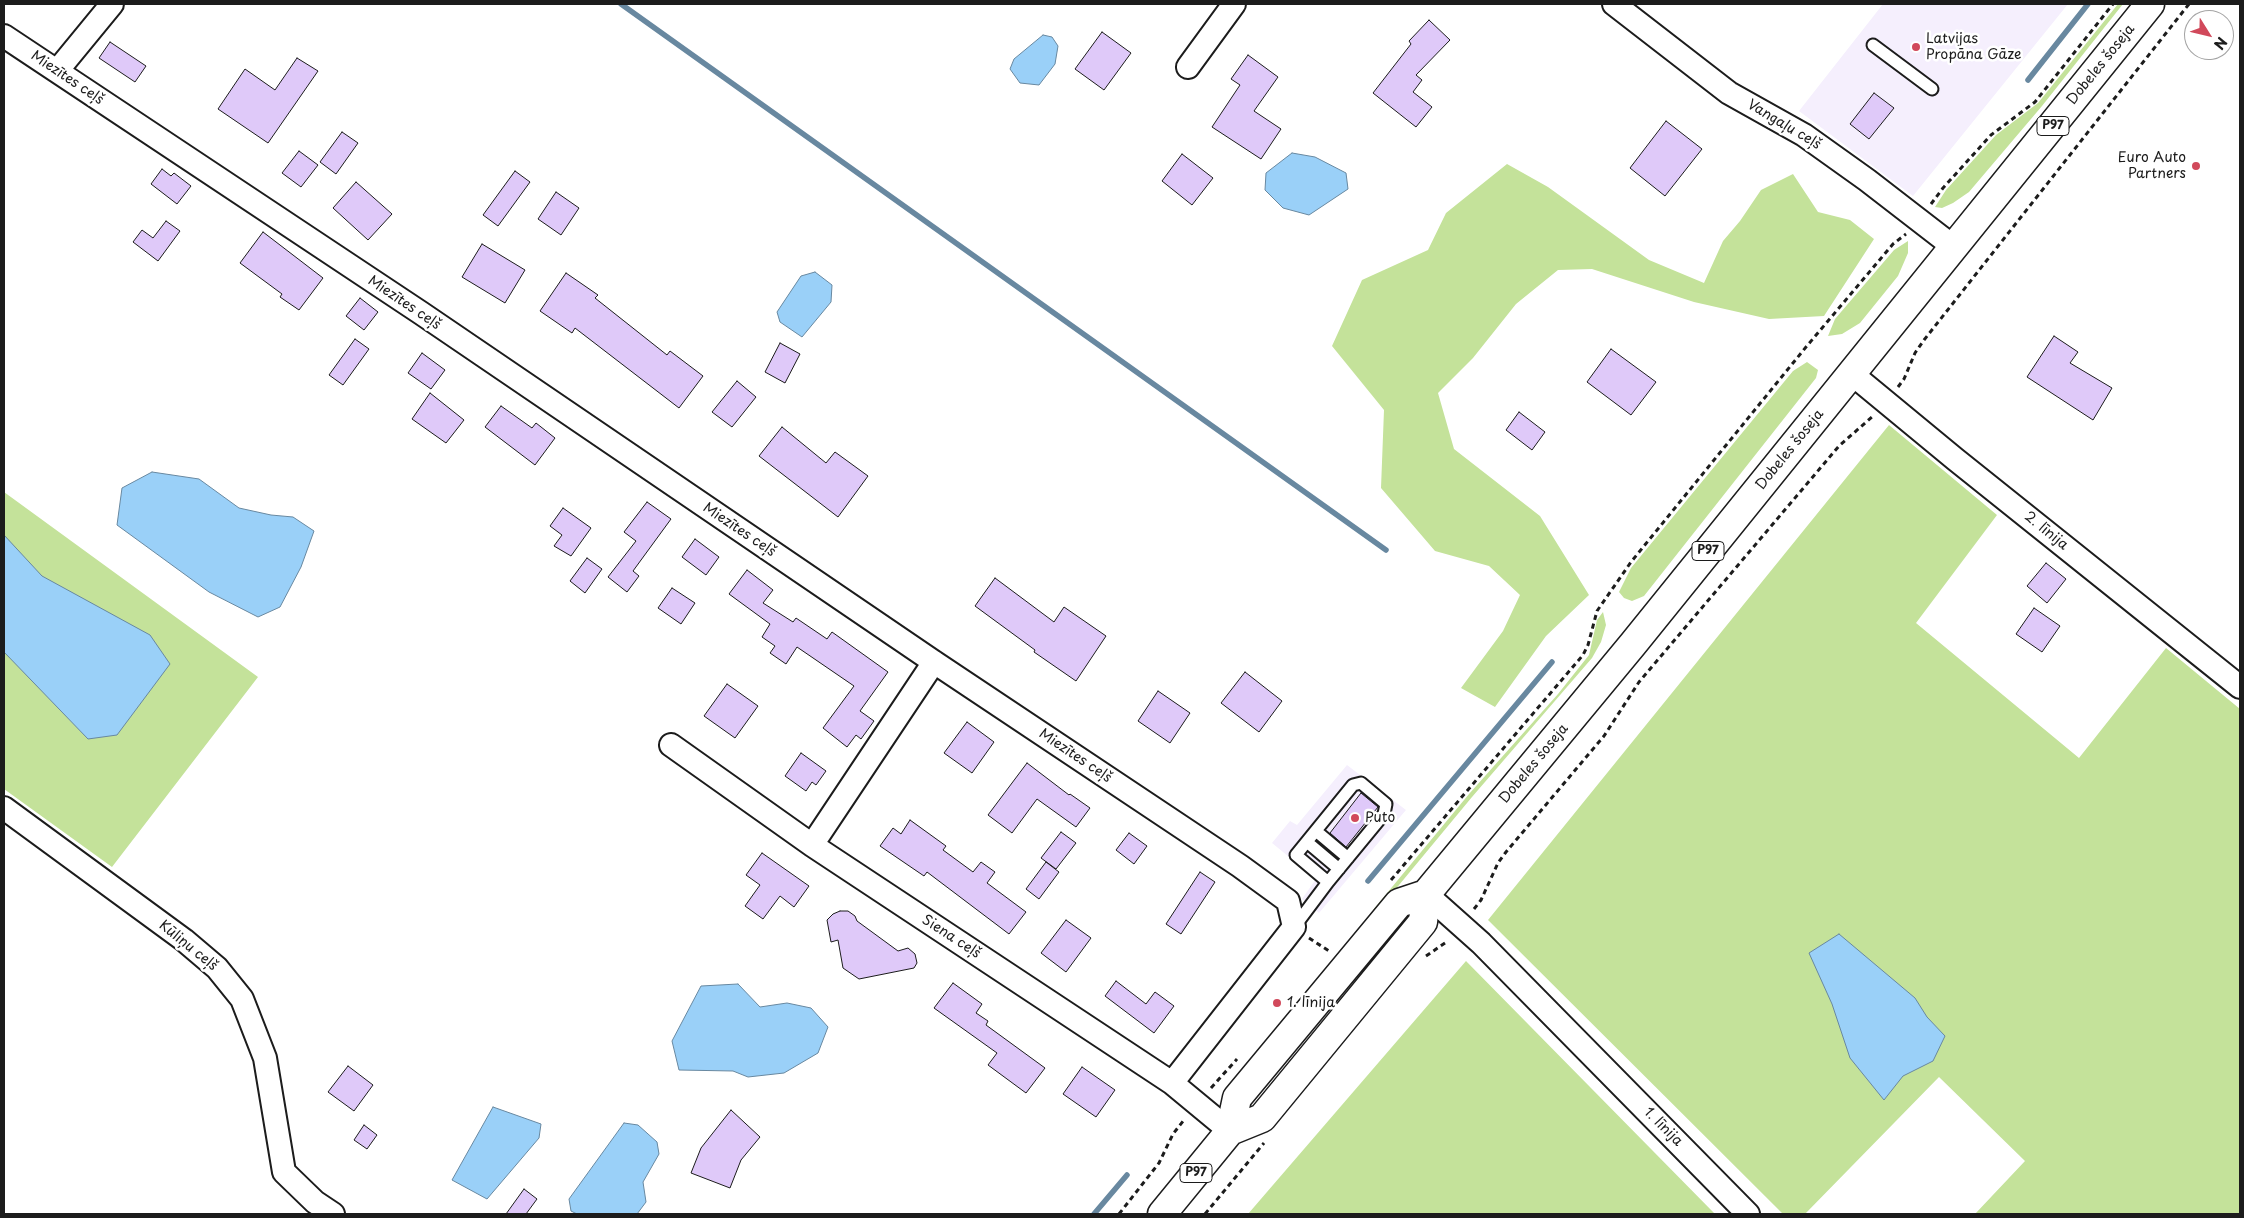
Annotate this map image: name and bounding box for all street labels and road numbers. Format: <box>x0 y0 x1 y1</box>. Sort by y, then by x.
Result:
street label: Dobeles šoseja <box>2063 21 2139 109</box>
street label: Miezītes ceļš <box>27 48 107 108</box>
street label: Vangaļu ceļš <box>1744 96 1824 154</box>
road number: P97 <box>2037 116 2069 136</box>
street label: Miezītes ceļš <box>364 273 444 333</box>
street label: Dobeles šoseja <box>1752 406 1828 494</box>
street label: Miezītes ceļš <box>699 500 779 560</box>
street label: 2. līnija <box>2021 508 2071 554</box>
road number: P97 <box>1692 542 1724 560</box>
street label: Dobeles šoseja <box>1496 721 1572 807</box>
street label: Miezītes ceļš <box>1035 726 1115 786</box>
street label: Siena ceļš <box>918 912 984 962</box>
street label: Kūliņu ceļš <box>155 917 221 975</box>
street label: 1. līnija <box>1640 1104 1686 1150</box>
road number: P97 <box>1180 1164 1212 1182</box>

